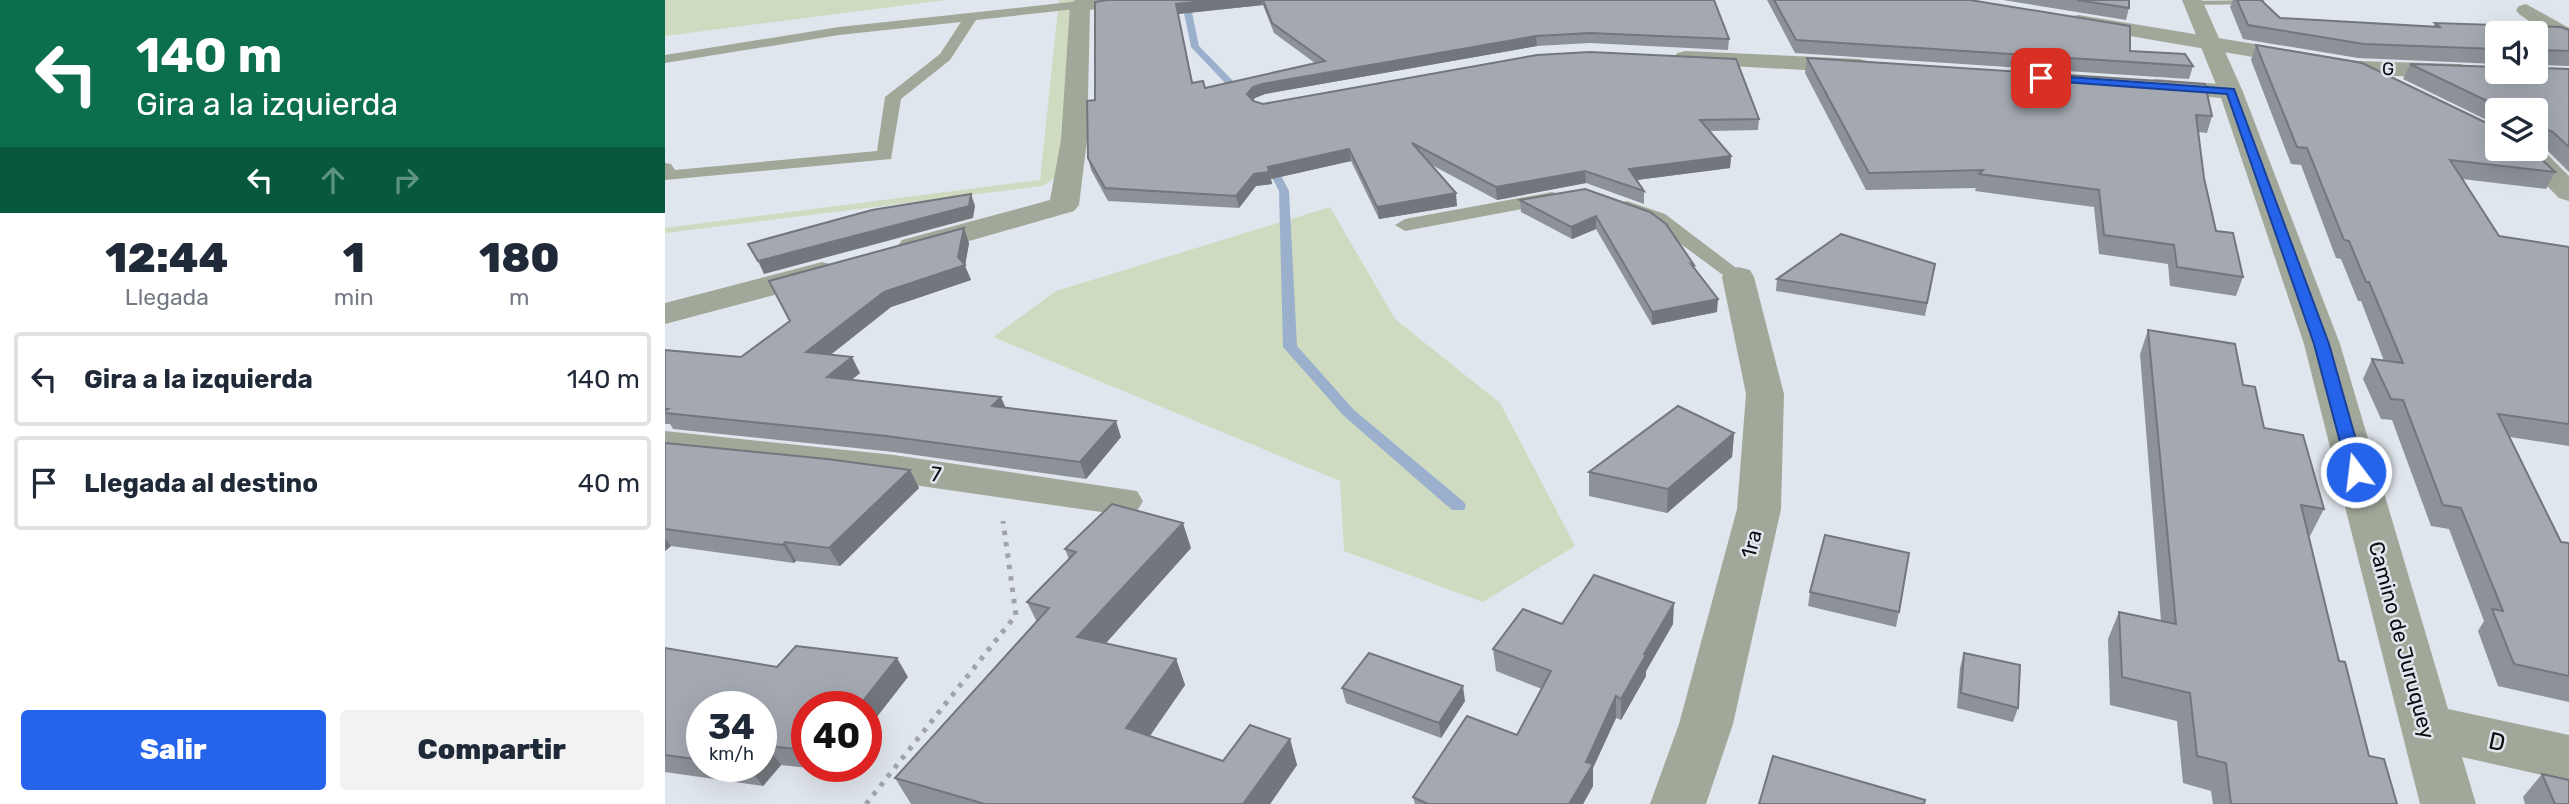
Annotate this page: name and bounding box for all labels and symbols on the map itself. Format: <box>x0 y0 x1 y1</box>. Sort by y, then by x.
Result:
pin <box>2011 48 2071 108</box>
street label: G <box>2381 58 2395 80</box>
position arrow <box>2319 435 2393 509</box>
street label: 7 <box>929 461 943 487</box>
street label: 1ra <box>1735 527 1767 561</box>
street label: Camino de Juruquey <box>2364 539 2440 742</box>
speed limit sign: 40 <box>791 691 882 782</box>
street label: D <box>2486 727 2508 757</box>

